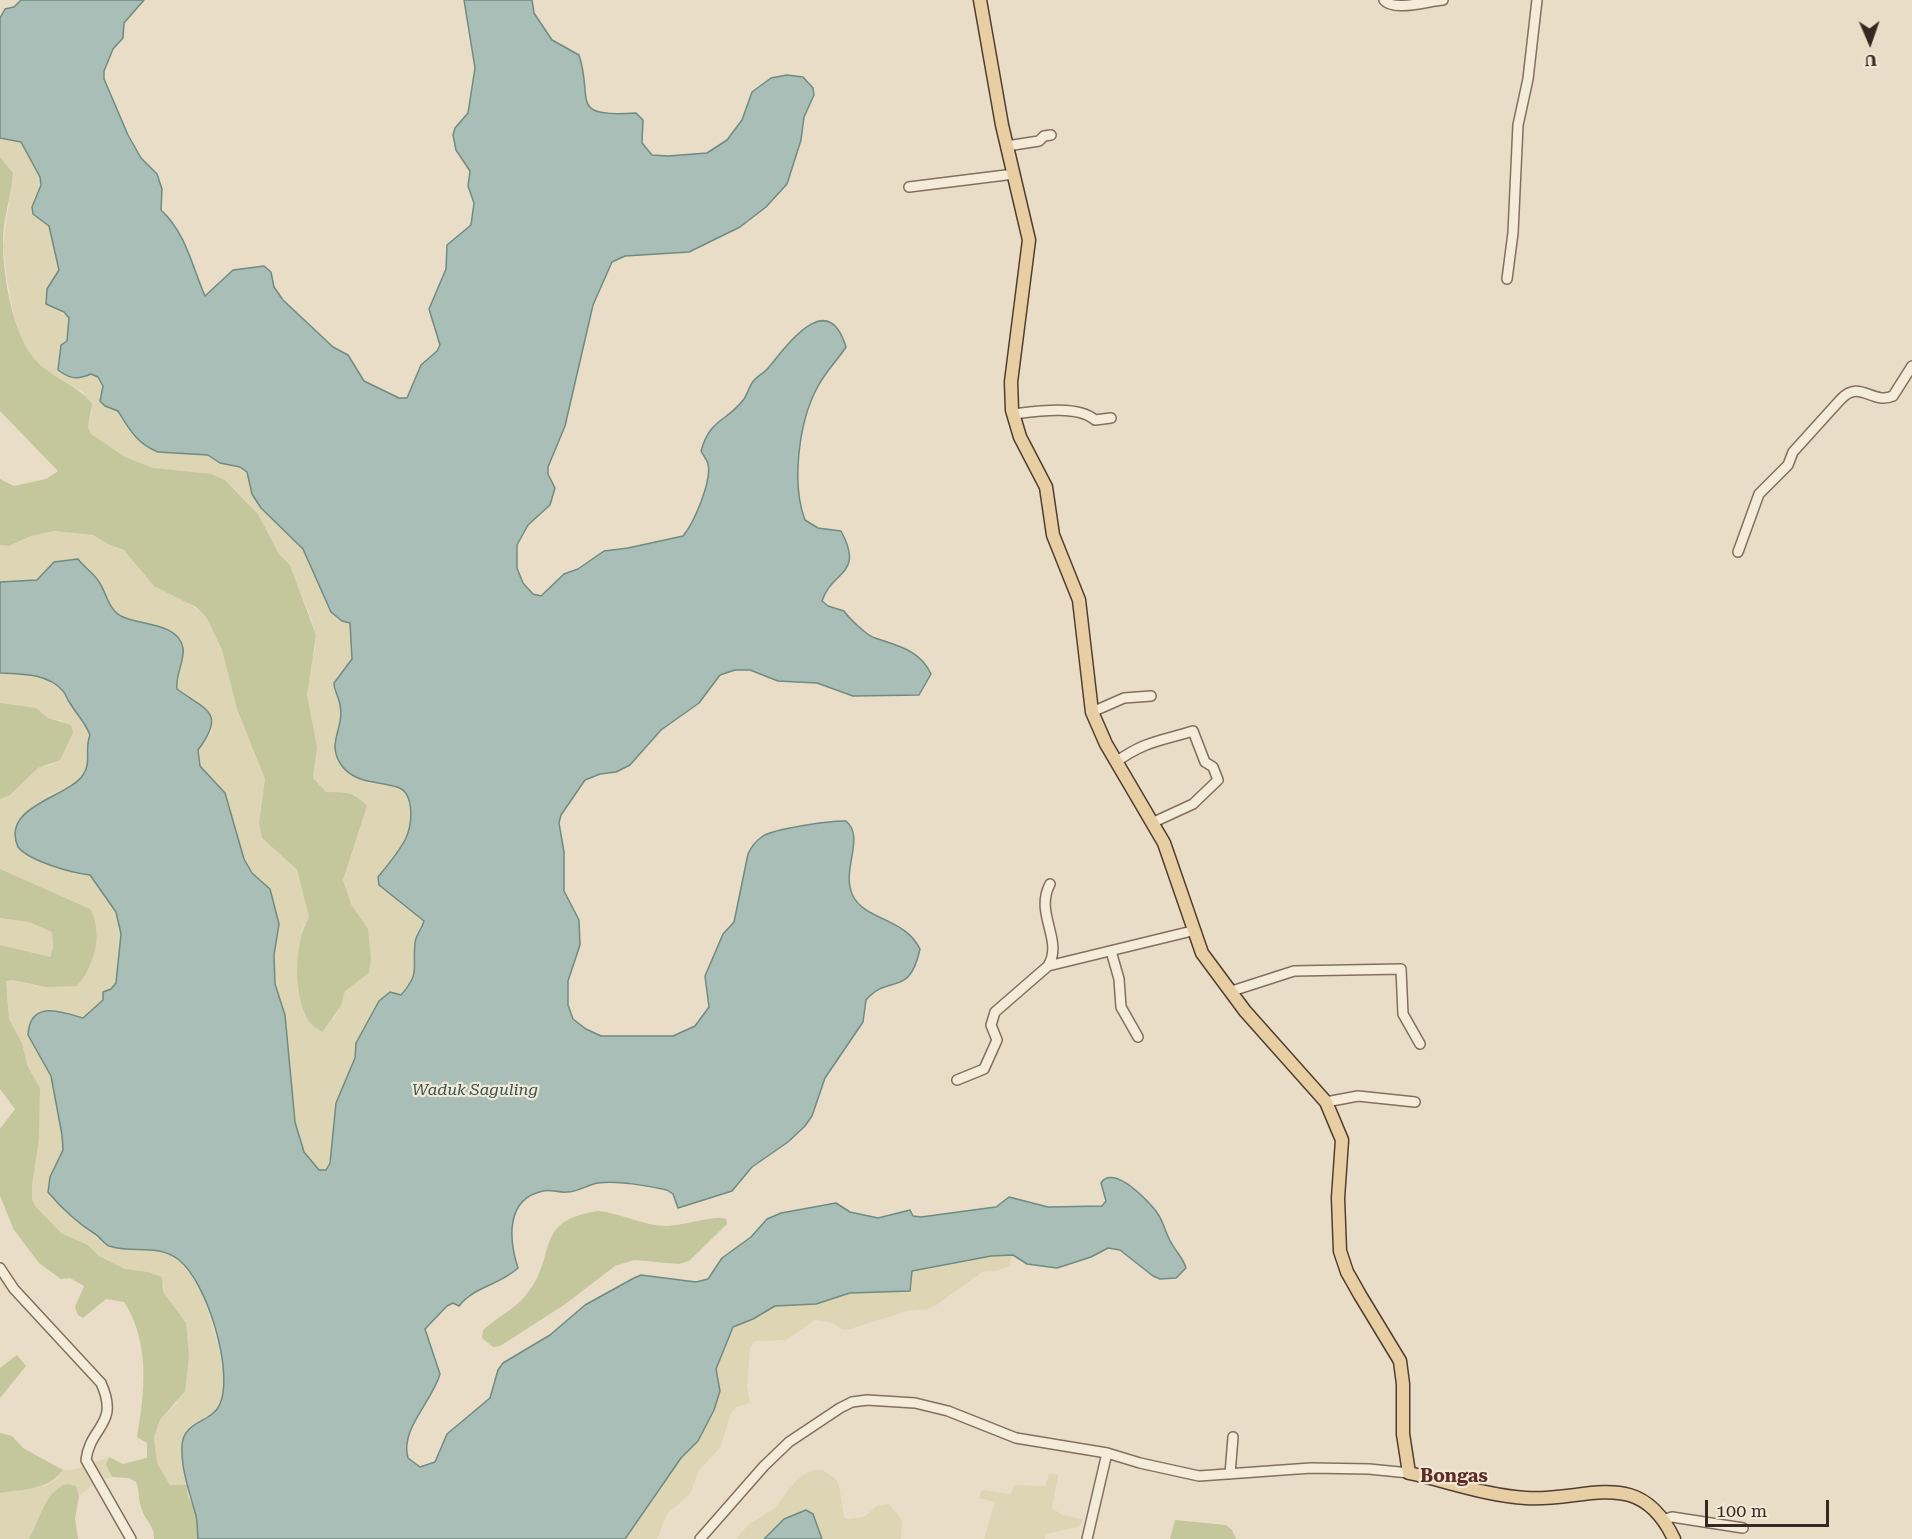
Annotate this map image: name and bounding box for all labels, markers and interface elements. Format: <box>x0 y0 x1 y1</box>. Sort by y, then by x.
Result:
north arrow <box>1840 12 1900 72</box>
text: U <box>1864 51 1877 70</box>
water label: Waduk Saguling <box>412 1080 538 1100</box>
district label: Bongas <box>1420 1466 1488 1488</box>
scale bar <box>1708 1488 1832 1526</box>
text: 100 m <box>1716 1500 1767 1521</box>

